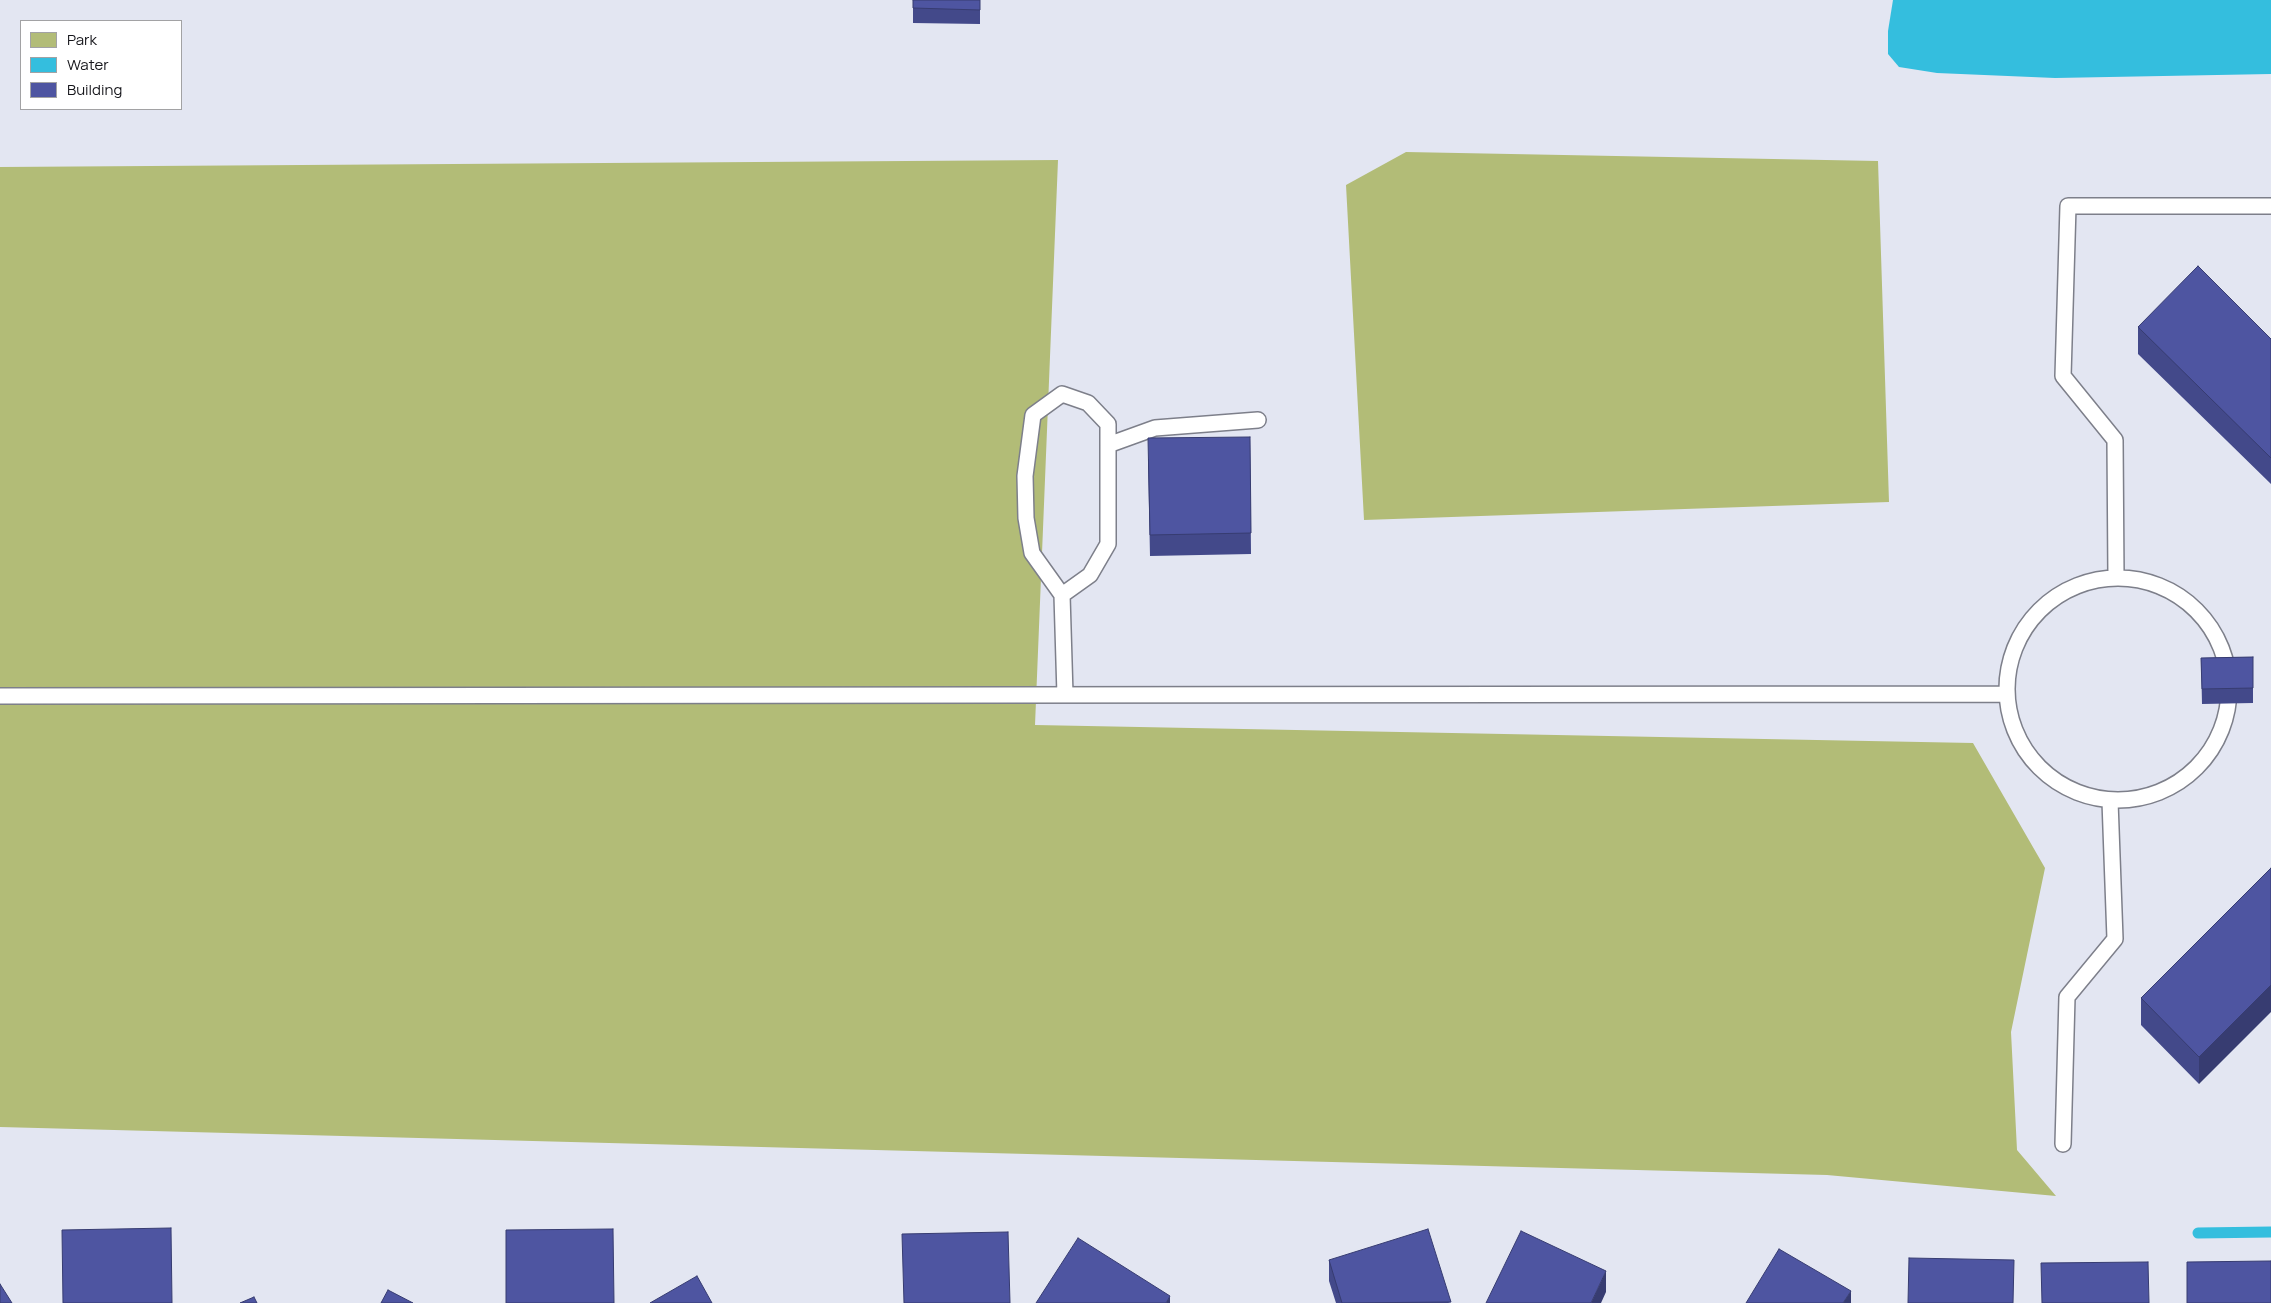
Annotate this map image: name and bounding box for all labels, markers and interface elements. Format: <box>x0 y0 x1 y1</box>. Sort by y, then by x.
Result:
legend <box>20 20 182 110</box>
text: Park <box>67 29 97 50</box>
text: Water <box>67 54 109 75</box>
text: Building <box>67 79 122 100</box>

